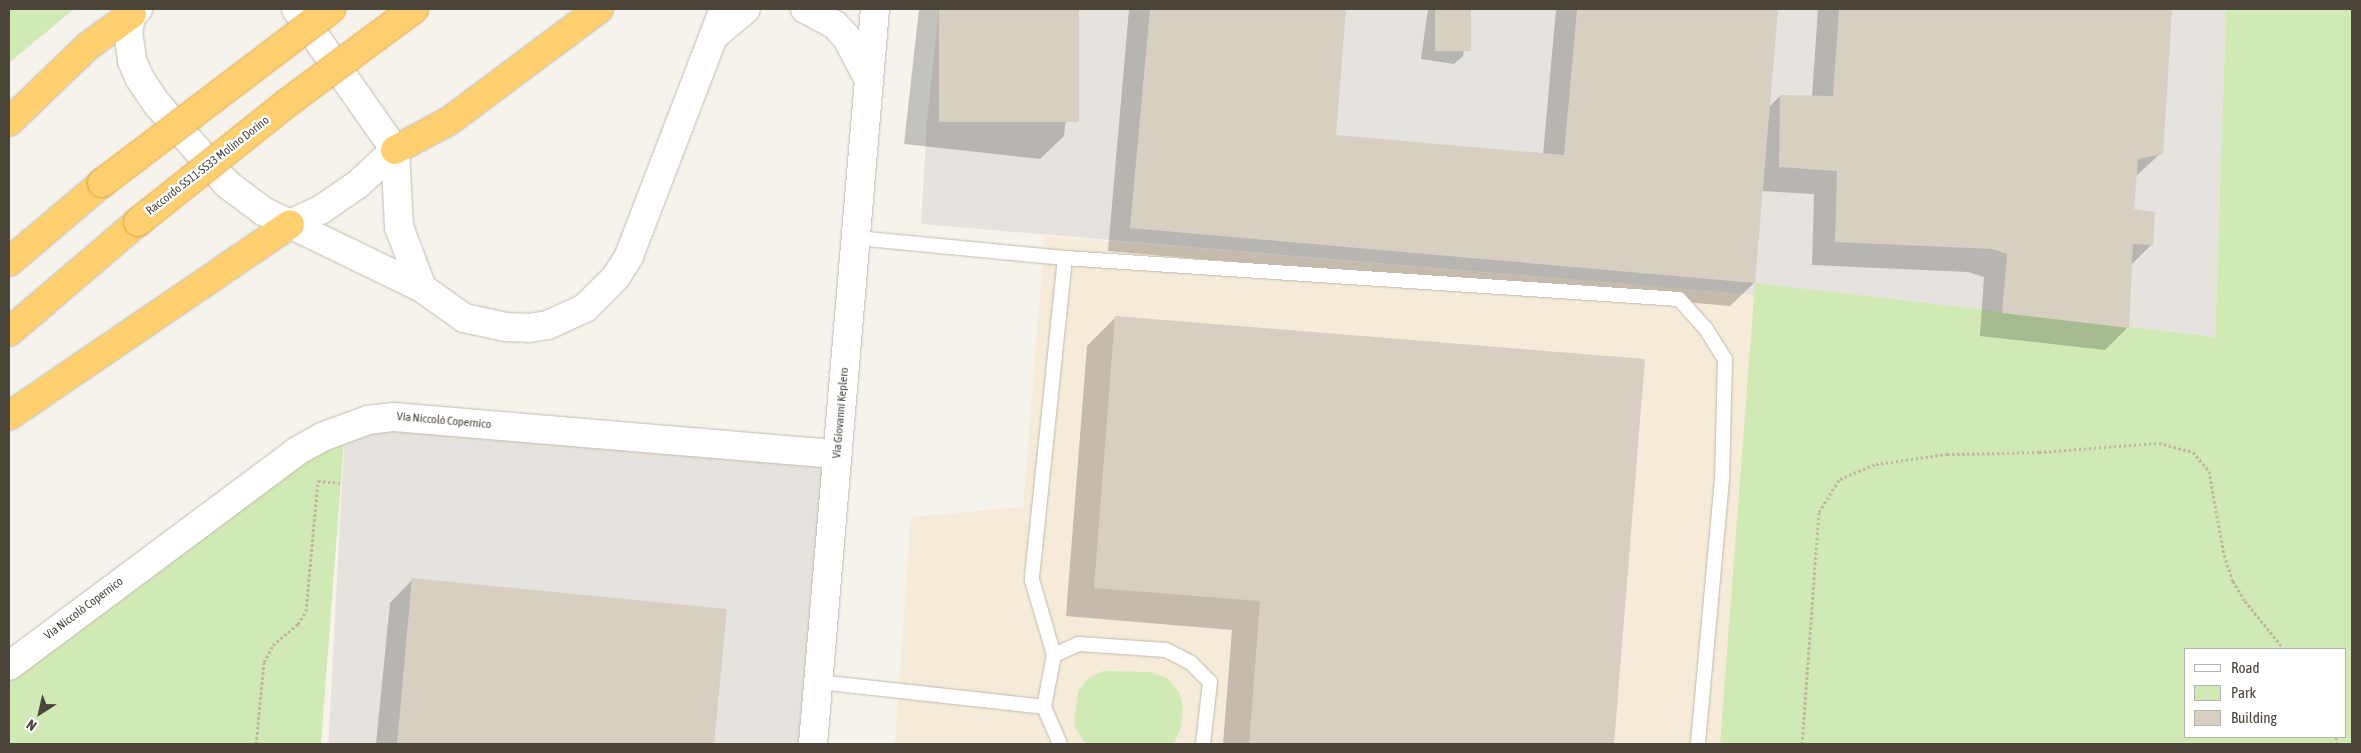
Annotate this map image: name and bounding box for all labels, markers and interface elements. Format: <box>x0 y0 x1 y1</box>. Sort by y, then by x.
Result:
street label: Raccordo SS11-SS33 Molino Dorino <box>144 113 272 219</box>
street label: Via Giovanni Keplero <box>830 367 852 459</box>
street label: Via Niccolò Copernico <box>396 410 492 432</box>
street label: Via Niccolò Copernico <box>42 575 126 643</box>
legend <box>2184 648 2346 738</box>
text: Road <box>2231 659 2260 676</box>
text: Park <box>2231 684 2256 701</box>
north arrow <box>15 688 65 738</box>
text: Building <box>2231 709 2277 726</box>
text: N <box>23 716 39 734</box>

